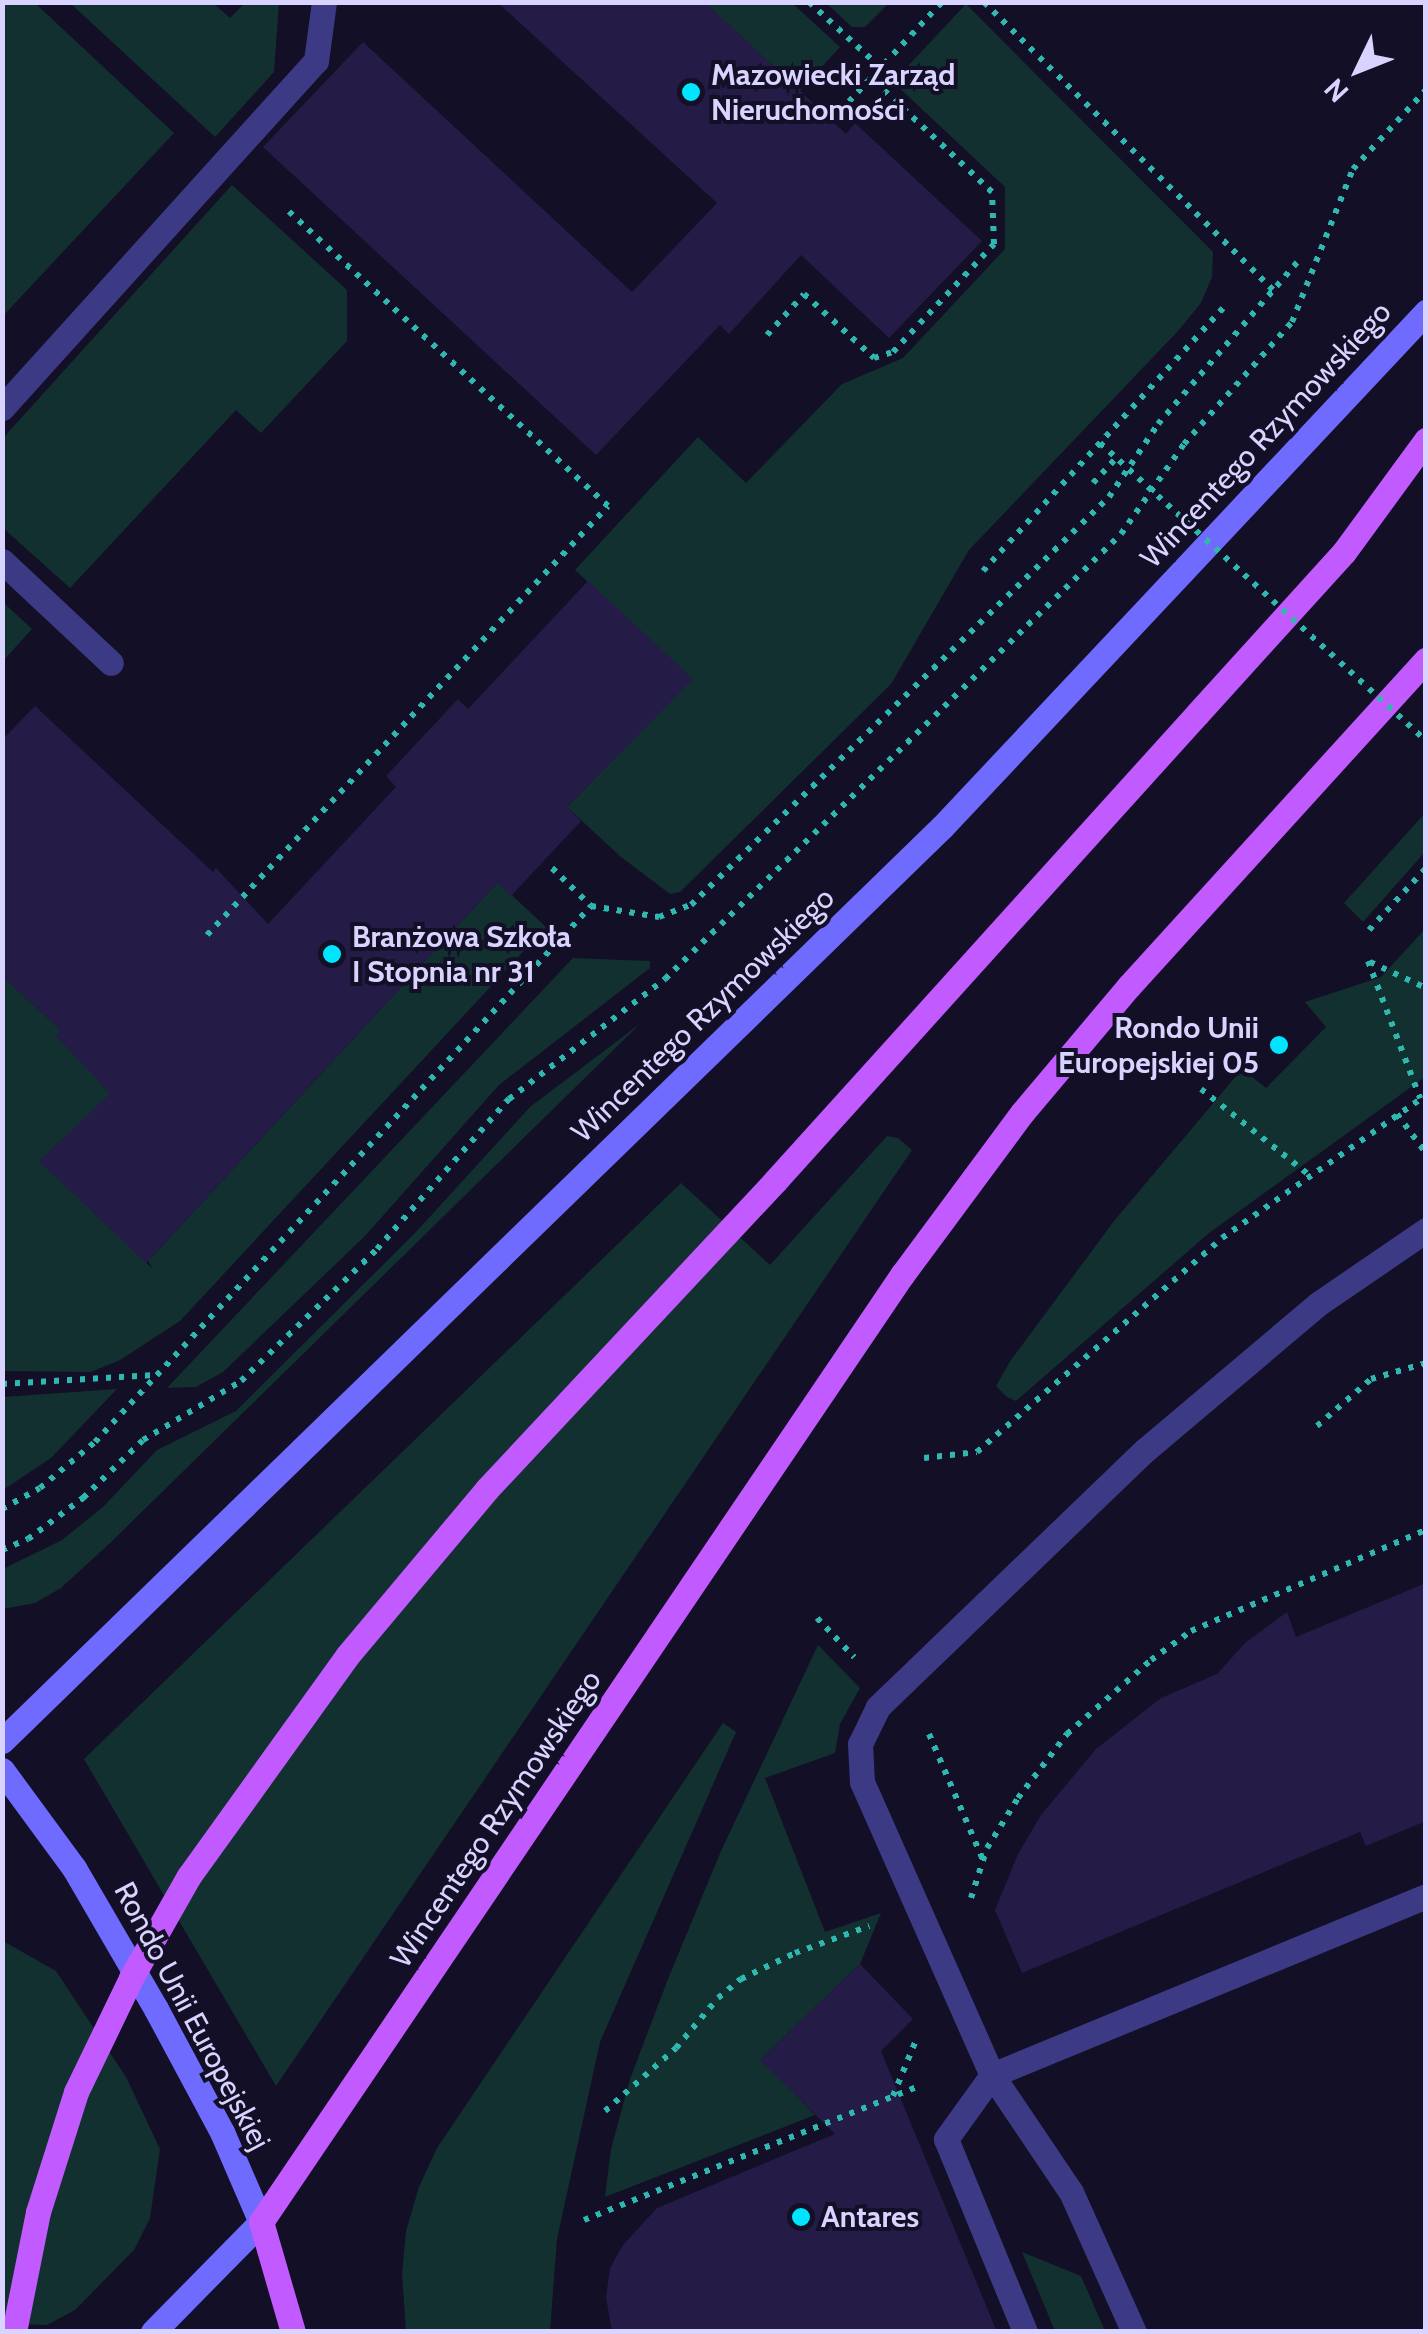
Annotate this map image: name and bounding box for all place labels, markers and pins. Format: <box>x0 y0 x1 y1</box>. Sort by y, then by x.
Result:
place label: Mazowiecki Zarząd Nieruchomości <box>711 57 955 128</box>
marker: Mazowiecki Zarząd Nieruchomości <box>680 81 702 103</box>
place label: Branżowa Szkoła I Stopnia nr 31 <box>352 919 571 990</box>
marker: Branżowa Szkoła I Stopnia nr 31 <box>321 943 343 965</box>
place label: Rondo Unii Europejskiej 05 <box>1058 1010 1259 1080</box>
marker: Rondo Unii Europejskiej 05 <box>1268 1034 1290 1056</box>
place label: Antares <box>821 2199 919 2235</box>
marker: Antares <box>790 2206 812 2228</box>

